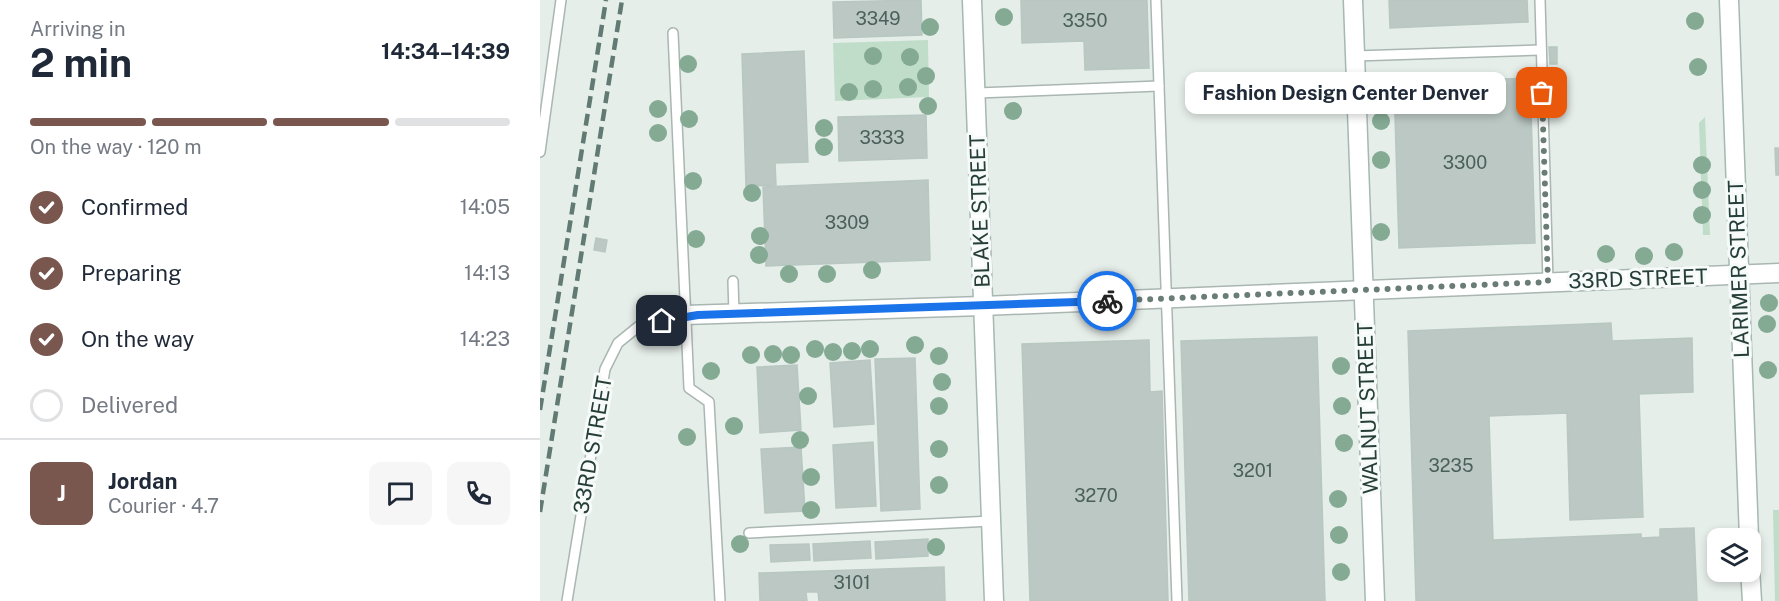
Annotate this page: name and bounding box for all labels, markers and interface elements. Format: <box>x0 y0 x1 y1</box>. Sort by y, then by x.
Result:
house number: 3349 <box>855 8 901 29</box>
house number: 3350 <box>1062 10 1108 31</box>
text: Arriving in <box>30 17 125 41</box>
text: 14:34–14:39 <box>381 38 510 64</box>
text: 2 min <box>30 40 132 86</box>
pin <box>1516 67 1567 118</box>
callout: Fashion Design Center Denver <box>1185 72 1506 114</box>
icon: bag <box>1525 76 1558 109</box>
text: Fashion Design Center Denver <box>1202 81 1489 105</box>
house number: 3333 <box>859 127 905 148</box>
street label: BLAKE STREET <box>964 134 995 288</box>
text: On the way · 120 m <box>30 135 202 159</box>
house number: 3300 <box>1443 152 1487 173</box>
street label: LARIMER STREET <box>1723 180 1754 358</box>
icon: check <box>30 191 63 224</box>
text: Confirmed <box>81 194 188 220</box>
text: 14:05 <box>460 195 510 219</box>
house number: 3309 <box>825 212 869 233</box>
icon: check <box>30 257 63 290</box>
text: Preparing <box>81 260 182 286</box>
text: 14:13 <box>464 261 510 285</box>
street label: 33RD STREET <box>1568 264 1708 293</box>
courier <box>1077 271 1137 331</box>
icon: bike <box>1091 285 1124 318</box>
pin <box>636 295 687 346</box>
icon: home <box>645 304 678 337</box>
street label: WALNUT STREET <box>1352 322 1383 494</box>
icon: check <box>30 323 63 356</box>
text: On the way <box>81 326 194 352</box>
text: 14:23 <box>460 327 510 351</box>
street label: 33RD STREET <box>568 374 617 516</box>
text: Delivered <box>81 392 178 418</box>
house number: 3235 <box>1429 455 1473 476</box>
house number: 3201 <box>1233 460 1273 481</box>
button: chat <box>369 462 432 525</box>
button: phone <box>447 462 510 525</box>
text: Jordan <box>108 468 177 494</box>
text: J <box>57 480 66 506</box>
house number: 3270 <box>1074 485 1118 506</box>
text: Courier · 4.7 <box>108 494 219 518</box>
map controls <box>1707 528 1761 582</box>
button: layers <box>1707 528 1761 582</box>
house number: 3101 <box>833 572 871 593</box>

